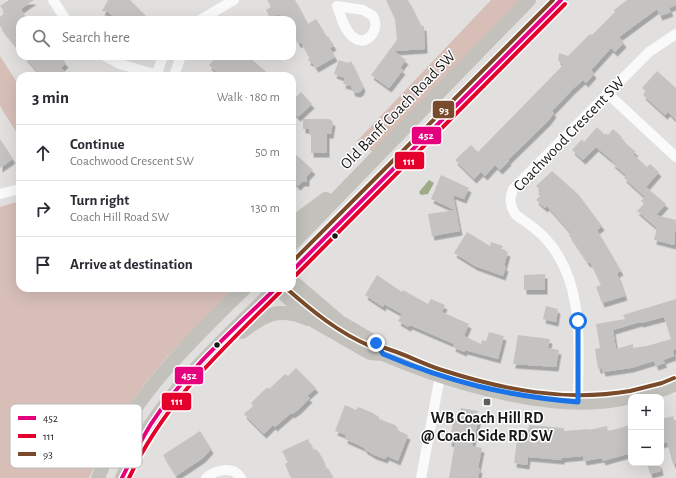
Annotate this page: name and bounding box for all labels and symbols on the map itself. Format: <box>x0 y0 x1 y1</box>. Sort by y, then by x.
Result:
street label: Old Banff Coach Road SW <box>337 47 459 172</box>
street label: Coachwood Crescent SW <box>510 73 628 194</box>
line badge: 93 <box>432 100 455 119</box>
text: 93 <box>439 105 449 116</box>
line badge: 452 <box>411 126 442 145</box>
text: 452 <box>418 130 434 141</box>
line badge: 111 <box>394 151 425 170</box>
text: 111 <box>403 156 415 167</box>
unlabelled marker <box>330 231 340 241</box>
route start <box>569 312 587 330</box>
route end <box>367 334 385 352</box>
unlabelled marker <box>212 340 222 350</box>
line badge: 452 <box>174 366 204 385</box>
text: 452 <box>181 370 197 381</box>
line badge: 111 <box>161 392 192 411</box>
text: 111 <box>171 396 183 407</box>
marker: WB Coach Hill RD @ Coach Side RD SW <box>482 397 492 407</box>
legend <box>10 404 142 468</box>
place label: WB Coach Hill RD @ Coach Side RD SW <box>421 410 553 444</box>
text: 452 <box>43 413 58 424</box>
text: 111 <box>43 431 54 442</box>
text: 93 <box>43 449 53 460</box>

